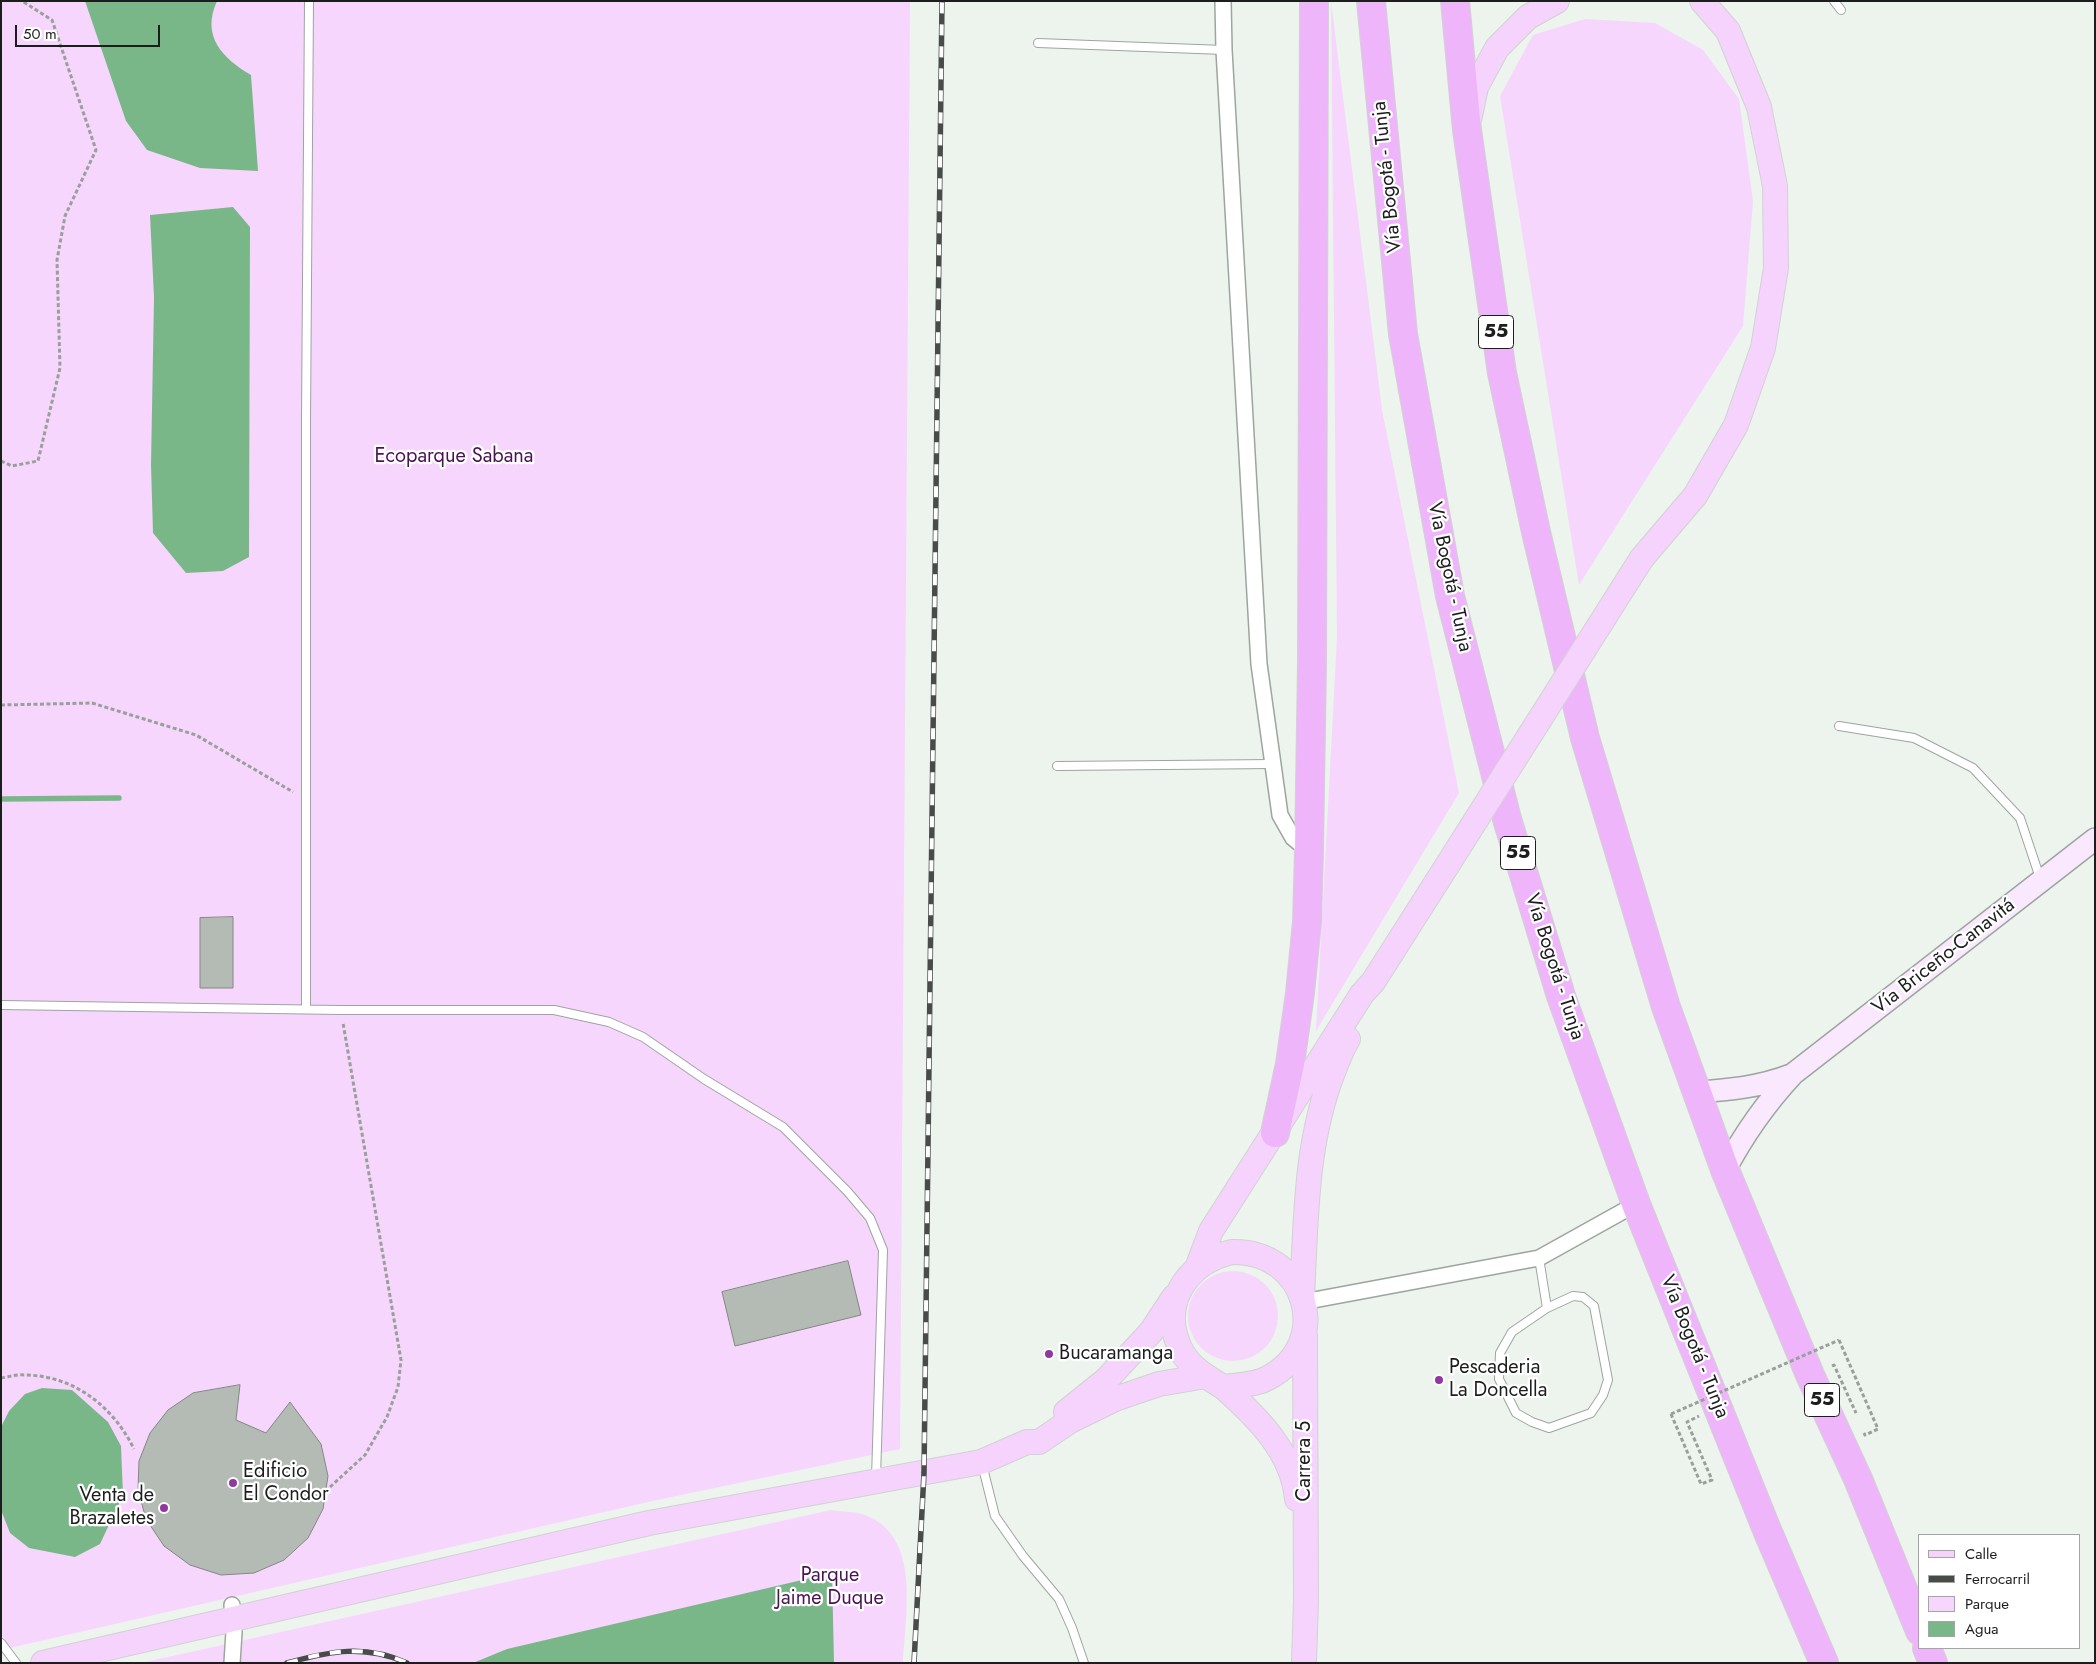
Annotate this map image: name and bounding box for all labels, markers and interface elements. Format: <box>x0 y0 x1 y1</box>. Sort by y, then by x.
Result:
scale bar <box>18 15 162 47</box>
text: 50 m <box>23 23 57 45</box>
street label: Vía Bogotá - Tunja <box>1368 100 1408 254</box>
road number: 55 <box>1478 316 1514 348</box>
park label: Ecoparque Sabana <box>375 445 533 469</box>
street label: Vía Bogotá - Tunja <box>1421 500 1477 654</box>
road number: 55 <box>1500 836 1536 870</box>
street label: Vía Bogotá - Tunja <box>1519 891 1589 1043</box>
street label: Vía Briceño-Canavitá <box>1868 894 2020 1020</box>
street label: Vía Bogotá - Tunja <box>1654 1272 1734 1422</box>
place label: Bucaramanga <box>1059 1342 1173 1366</box>
marker: Bucaramanga <box>1043 1348 1055 1360</box>
place label: Pescaderia La Doncella <box>1449 1356 1547 1403</box>
marker: Pescaderia La Doncella <box>1433 1374 1445 1386</box>
road number: 55 <box>1804 1384 1840 1416</box>
street label: Carrera 5 <box>1293 1421 1317 1501</box>
place label: Edificio El Condor <box>243 1460 329 1507</box>
marker: Edificio El Condor <box>227 1477 239 1489</box>
place label: Venta de Brazaletes <box>69 1484 154 1531</box>
marker: Venta de Brazaletes <box>158 1502 170 1514</box>
legend <box>1918 1534 2081 1649</box>
text: Calle <box>1965 1543 1997 1565</box>
park label: Parque Jaime Duque <box>776 1564 884 1611</box>
text: Ferrocarril <box>1965 1568 2030 1590</box>
text: Parque <box>1965 1593 2009 1615</box>
text: Agua <box>1965 1618 1999 1640</box>

